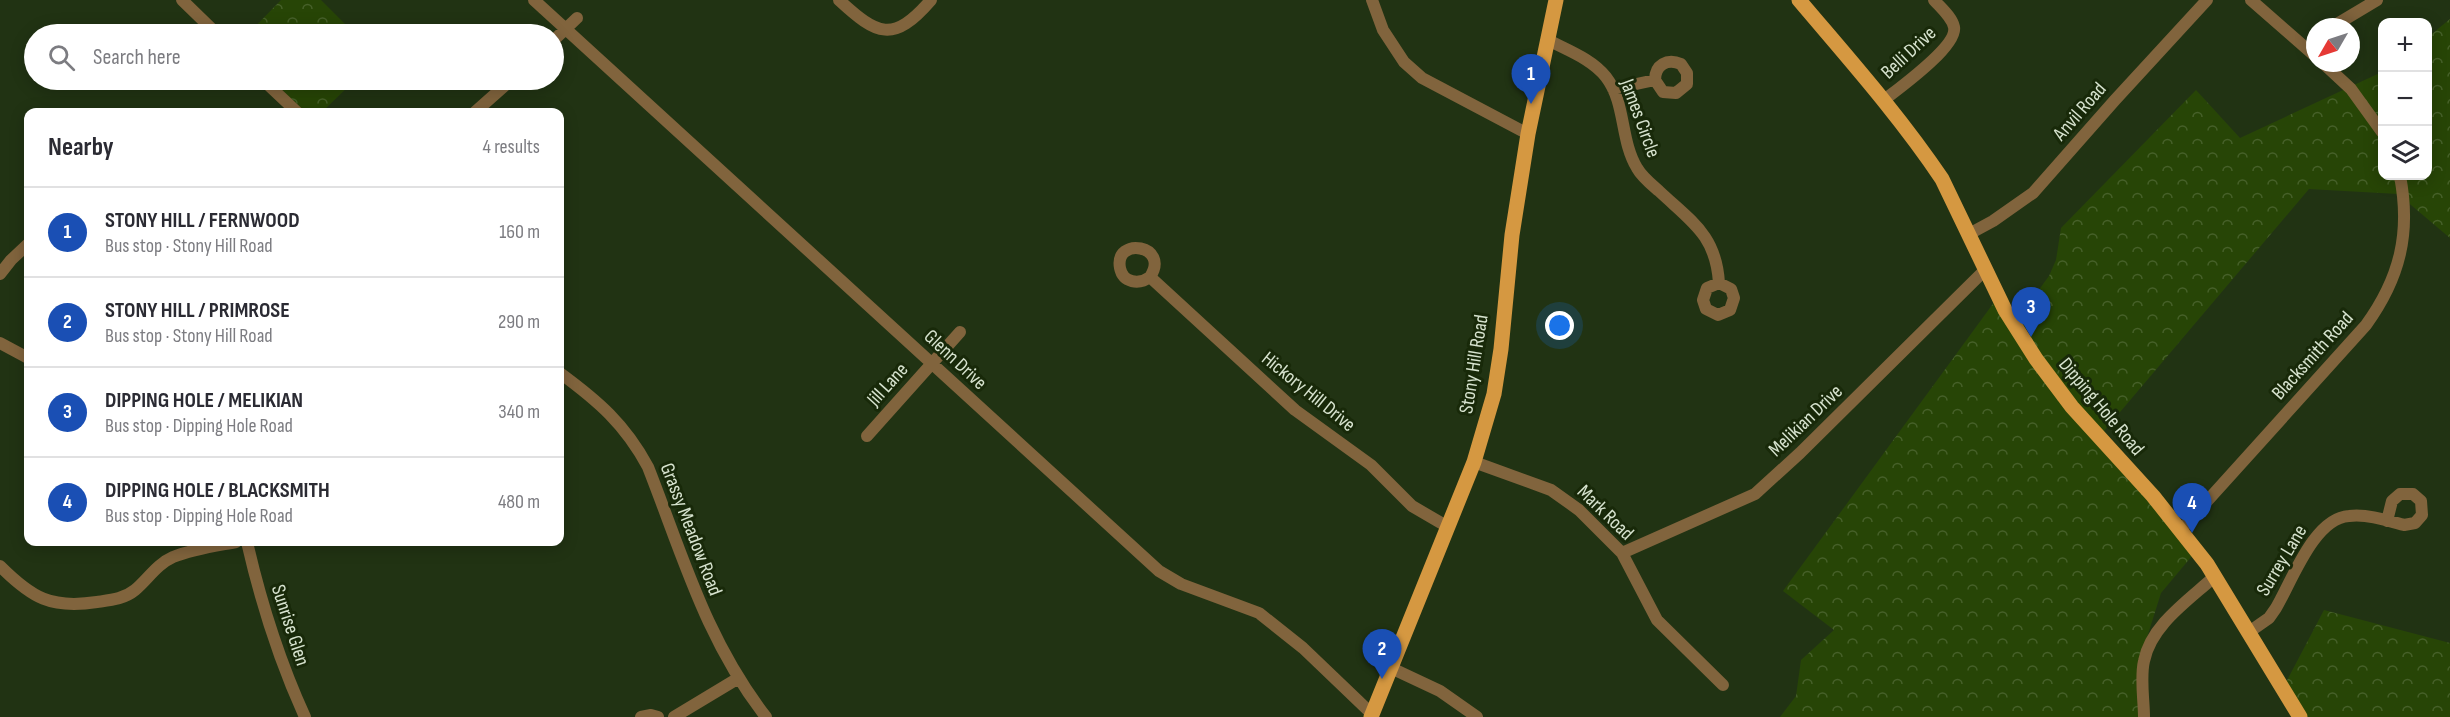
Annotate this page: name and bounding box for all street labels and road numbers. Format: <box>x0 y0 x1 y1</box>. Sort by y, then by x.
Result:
street label: Belli Drive <box>1876 21 1941 84</box>
street label: James Circle <box>1614 75 1665 161</box>
street label: Anvil Road <box>2047 78 2111 146</box>
street label: Blacksmith Road <box>2267 307 2359 405</box>
street label: Stony Hill Road <box>1454 313 1494 415</box>
street label: Glenn Drive <box>919 325 992 395</box>
street label: Hickory Hill Drive <box>1257 347 1360 437</box>
street label: Dipping Hole Road <box>2053 353 2149 460</box>
street label: Jill Lane <box>861 358 913 412</box>
street label: Melikian Drive <box>1764 380 1848 462</box>
street label: Grassy Meadow Road <box>655 460 727 599</box>
street label: Mark Road <box>1572 480 1639 545</box>
street label: Surrey Lane <box>2251 521 2312 600</box>
street label: Sunrise Glen <box>266 582 314 669</box>

